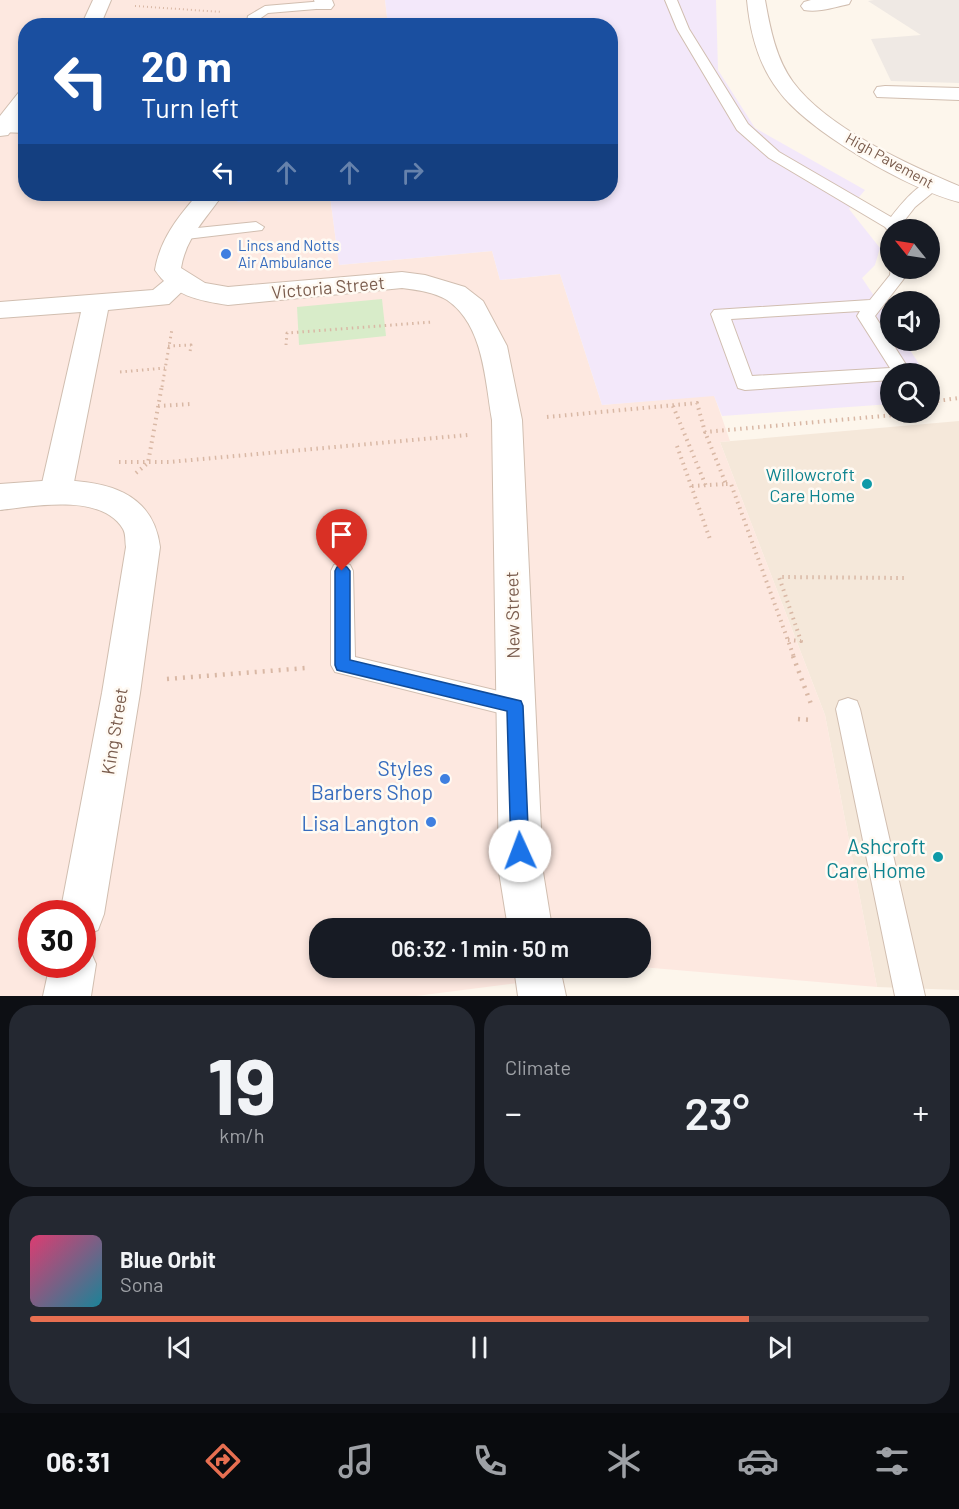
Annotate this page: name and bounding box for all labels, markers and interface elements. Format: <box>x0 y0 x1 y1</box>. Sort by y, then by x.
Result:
text: 20 m <box>141 40 232 90</box>
icon: left <box>42 42 120 120</box>
text: Turn left <box>141 91 239 123</box>
street label: High Pavement <box>843 128 937 192</box>
icon: left <box>207 156 240 189</box>
icon: ahead <box>270 156 303 189</box>
icon: ahead <box>333 156 366 189</box>
icon: right <box>396 156 429 189</box>
north arrow <box>880 219 940 279</box>
map controls <box>880 219 940 423</box>
place label: Lincs and Notts Air Ambulance <box>238 236 340 271</box>
marker: Lincs and Notts Air Ambulance <box>219 247 233 261</box>
street label: Victoria Street <box>270 271 386 303</box>
button: sound <box>880 291 940 351</box>
button: search <box>880 363 940 423</box>
place label: Willowcroft Care Home <box>766 463 855 506</box>
marker: Willowcroft Care Home <box>860 477 874 491</box>
pin <box>316 509 367 571</box>
icon: arrive <box>325 518 358 551</box>
street label: New Street <box>500 571 524 659</box>
street label: King Street <box>96 686 132 776</box>
place label: Styles Barbers Shop <box>311 755 433 804</box>
marker: Styles Barbers Shop <box>438 772 452 786</box>
place label: Lisa Langton <box>301 810 419 835</box>
marker: Lisa Langton <box>424 815 438 829</box>
position arrow <box>488 819 552 883</box>
place label: Ashcroft Care Home <box>826 833 926 882</box>
marker: Ashcroft Care Home <box>931 850 945 864</box>
speed limit sign: 30 <box>18 900 96 978</box>
text: 06:32 · 1 min · 50 m <box>391 935 569 961</box>
text: 19 <box>207 1037 277 1131</box>
text: Climate <box>505 1055 571 1079</box>
text: 23° <box>684 1085 750 1139</box>
text: − <box>505 1092 522 1132</box>
text: + <box>913 1092 929 1132</box>
text: km/h <box>219 1123 265 1147</box>
text: Blue Orbit <box>120 1246 216 1272</box>
text: Sona <box>120 1272 164 1296</box>
icon: previous <box>163 1331 196 1364</box>
icon: pause <box>463 1331 496 1364</box>
icon: next <box>763 1331 796 1364</box>
icon: directions <box>202 1440 244 1482</box>
icon: music <box>335 1440 377 1482</box>
icon: phone <box>469 1440 511 1482</box>
icon: climate <box>603 1440 645 1482</box>
icon: car <box>737 1440 779 1482</box>
icon: filters <box>871 1440 913 1482</box>
text: 06:31 <box>46 1445 110 1477</box>

